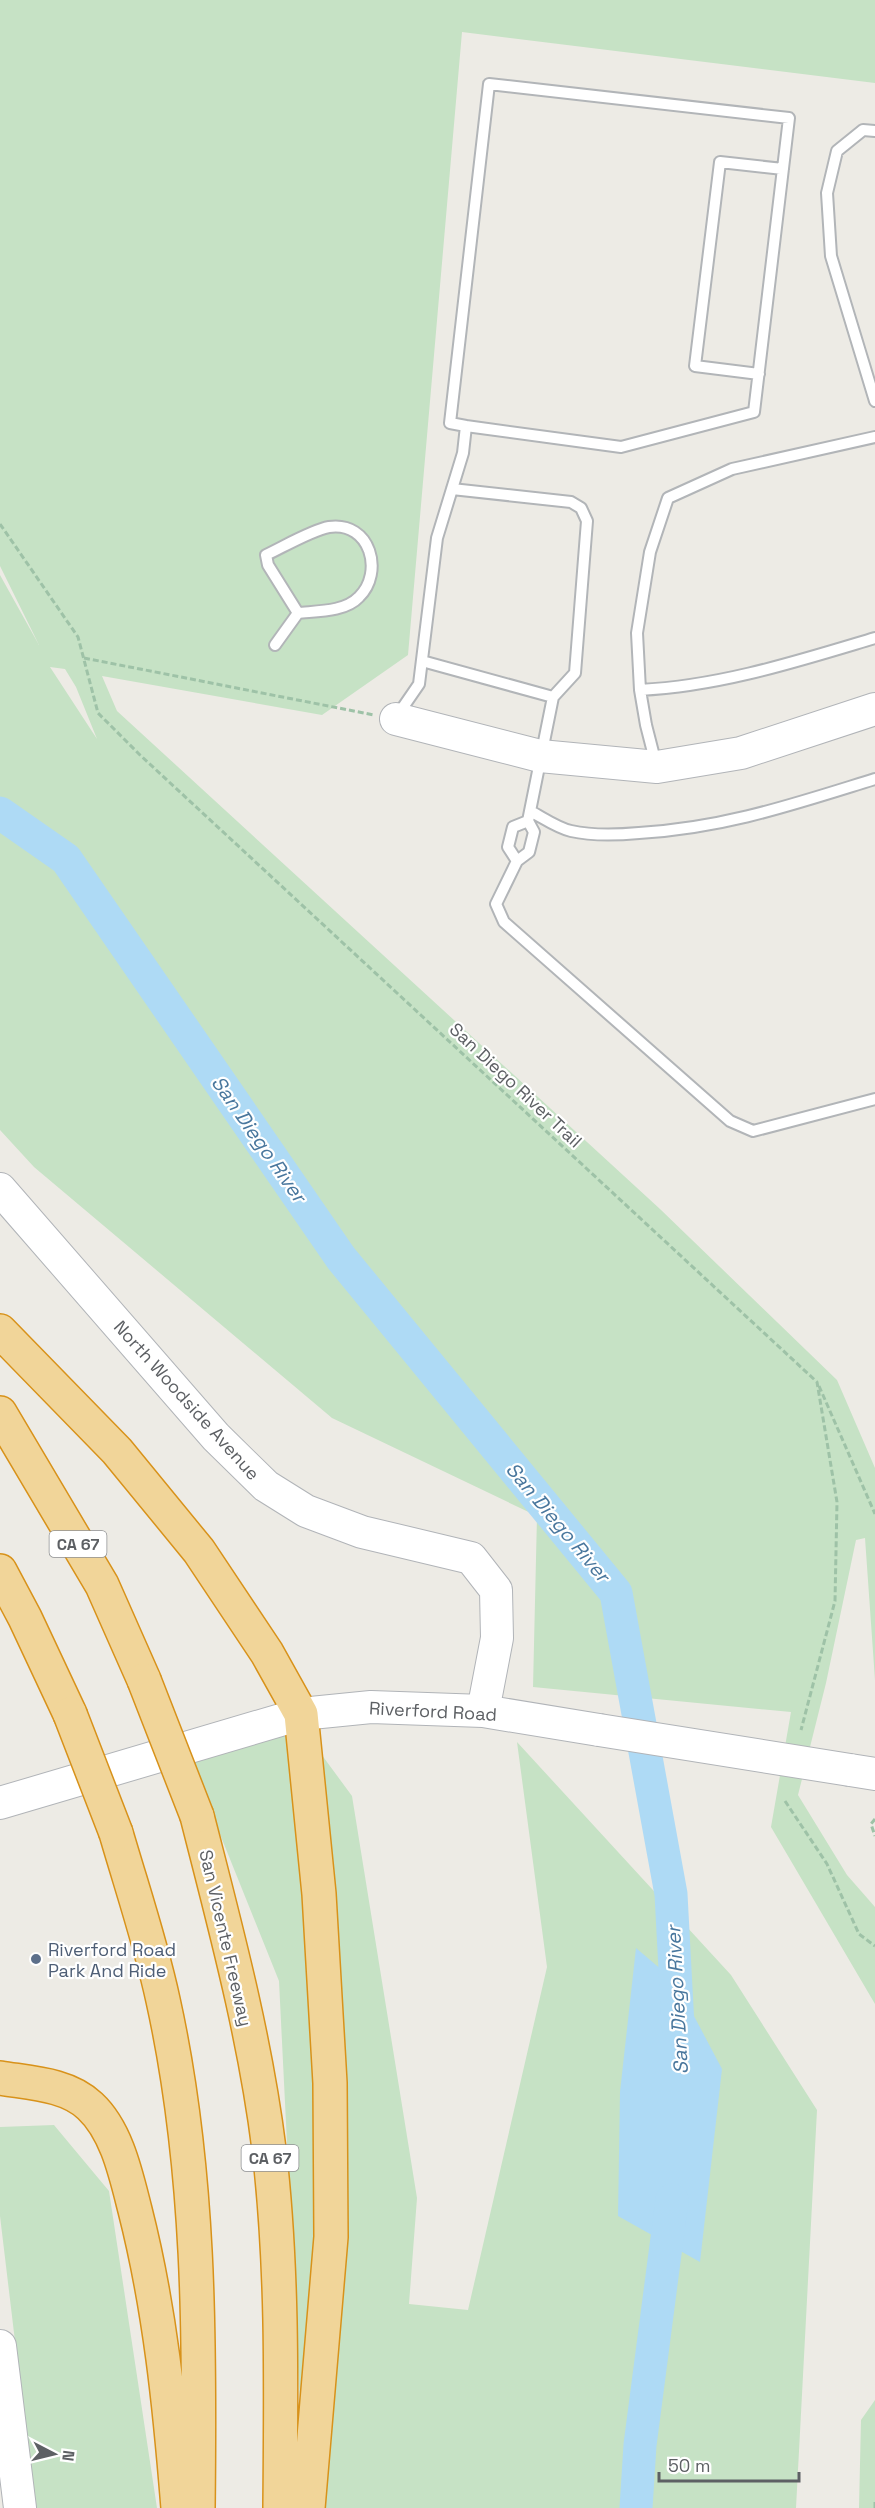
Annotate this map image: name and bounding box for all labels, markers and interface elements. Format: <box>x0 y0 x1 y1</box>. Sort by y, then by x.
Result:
street label: San Diego River Trail <box>445 1018 587 1152</box>
water label: San Diego River <box>206 1071 314 1209</box>
street label: North Woodside Avenue <box>109 1315 265 1485</box>
water label: San Diego River <box>500 1457 617 1589</box>
road number: CA 67 <box>50 1531 106 1557</box>
street label: Riverford Road <box>368 1696 498 1726</box>
street label: San Vicente Freeway <box>194 1847 258 2029</box>
water label: San Diego River <box>660 1923 694 2075</box>
place label: Riverford Road Park And Ride <box>48 1938 176 1982</box>
marker: Riverford Road Park And Ride <box>29 1952 43 1966</box>
road number: CA 67 <box>242 2145 298 2171</box>
north arrow <box>24 2424 84 2484</box>
scale bar <box>659 2445 798 2483</box>
text: N <box>57 2449 79 2462</box>
text: 50 m <box>668 2454 710 2477</box>

